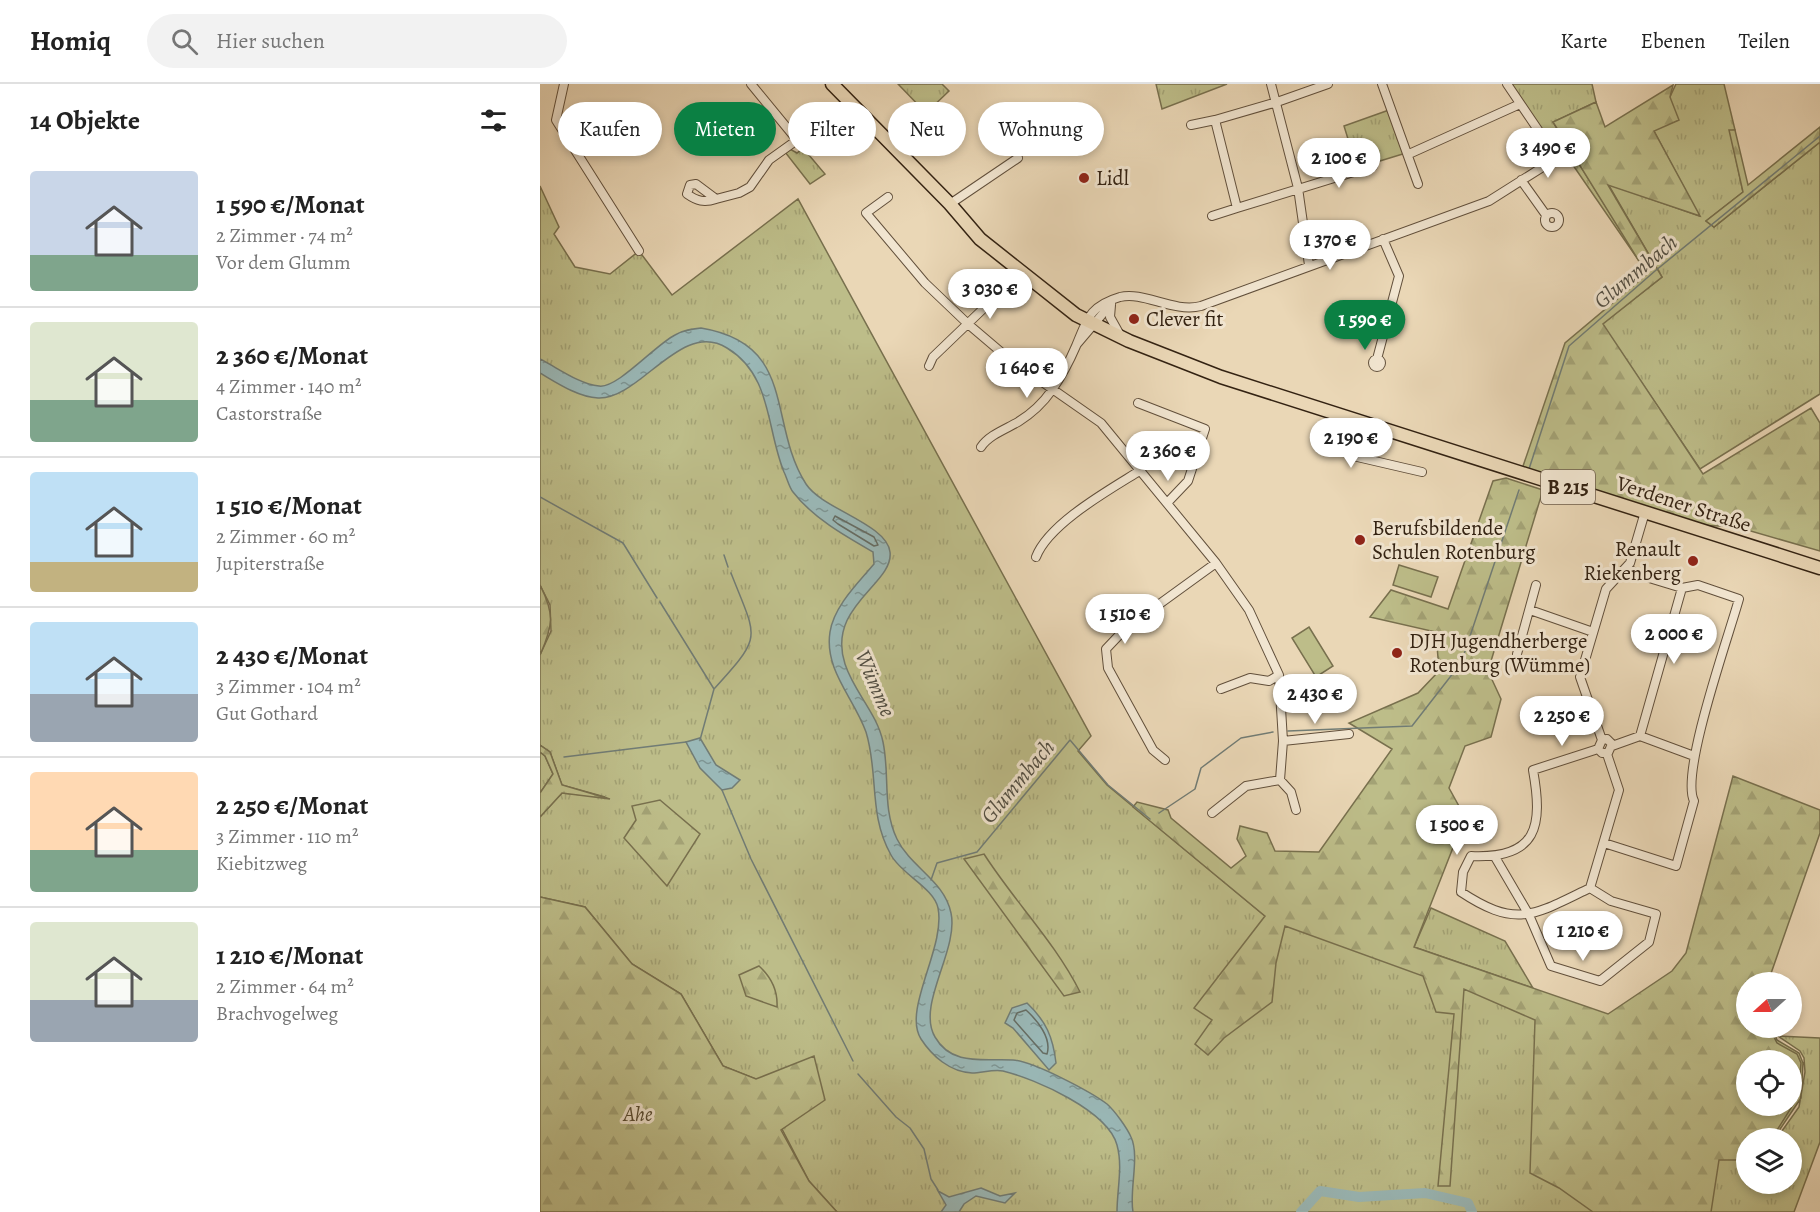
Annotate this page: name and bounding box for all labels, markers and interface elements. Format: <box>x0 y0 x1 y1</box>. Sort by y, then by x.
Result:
search box <box>147 14 567 68</box>
text: Homiq <box>30 22 111 60</box>
icon: search <box>168 25 201 58</box>
text: Hier suchen <box>216 26 325 56</box>
text: Karte <box>1560 27 1608 55</box>
text: Ebenen <box>1641 27 1705 55</box>
text: Teilen <box>1738 27 1790 55</box>
chip: Kaufen <box>558 102 662 156</box>
chip: Mieten <box>674 102 776 156</box>
chip: Filter <box>788 102 876 156</box>
chip: Neu <box>888 102 966 156</box>
chip: Wohnung <box>978 102 1104 156</box>
text: 14 Objekte <box>30 103 140 138</box>
icon: filters <box>477 104 510 137</box>
pin: 3 490 € <box>1493 128 1603 179</box>
text: 3 490 € <box>1520 134 1576 161</box>
pin: 2 100 € <box>1284 138 1394 189</box>
text: 2 100 € <box>1311 144 1367 171</box>
place label: Lidl <box>1096 164 1129 192</box>
marker: Lidl <box>1077 171 1091 185</box>
text: 1 590 €/Monat <box>216 187 365 222</box>
icon: home <box>78 195 150 267</box>
pin: 1 370 € <box>1275 220 1385 271</box>
text: 2 Zimmer · 74 m² <box>216 222 353 249</box>
text: 1 370 € <box>1304 226 1356 253</box>
water label: Glummbach <box>1587 228 1684 316</box>
text: Vor dem Glumm <box>216 249 351 276</box>
pin: 3 030 € <box>935 269 1045 320</box>
text: 3 030 € <box>962 275 1018 302</box>
pin: 1 590 € <box>1310 300 1420 351</box>
place label: Clever fit <box>1146 305 1224 333</box>
text: 1 590 € <box>1338 306 1392 333</box>
marker: Clever fit <box>1127 312 1141 326</box>
text: 2 360 €/Monat <box>216 338 368 373</box>
icon: home <box>78 346 150 418</box>
pin: 1 640 € <box>972 348 1082 399</box>
text: 1 640 € <box>1000 354 1054 381</box>
text: 4 Zimmer · 140 m² <box>216 373 362 400</box>
text: Castorstraße <box>216 400 322 427</box>
pin: 2 190 € <box>1296 418 1406 469</box>
text: 2 190 € <box>1324 424 1378 451</box>
pin: 2 360 € <box>1113 431 1223 482</box>
text: 2 360 € <box>1140 437 1196 464</box>
street label: Verdener Straße <box>1612 469 1755 539</box>
road number: B 215 <box>1541 470 1595 504</box>
text: 1 510 €/Monat <box>216 488 362 523</box>
icon: home <box>78 496 150 568</box>
place label: Berufsbildende Schulen Rotenburg <box>1372 514 1536 566</box>
text: 2 Zimmer · 60 m² <box>216 523 355 550</box>
marker: Berufsbildende Schulen Rotenburg <box>1353 533 1367 547</box>
place label: Renault Riekenberg <box>1583 535 1681 587</box>
text: Jupiterstraße <box>216 550 324 577</box>
marker: Renault Riekenberg <box>1686 554 1700 568</box>
pin: 1 510 € <box>1070 594 1180 645</box>
text: 1 510 € <box>1099 600 1151 627</box>
pin: 2 000 € <box>1619 614 1729 665</box>
text: 2 000 € <box>1645 620 1703 647</box>
place label: DJH Jugendherberge Rotenburg (Wümme) <box>1409 627 1590 679</box>
text: 2 430 €/Monat <box>216 638 368 673</box>
water label: Wümme <box>848 645 903 721</box>
icon: home <box>78 646 150 718</box>
marker: DJH Jugendherberge Rotenburg (Wümme) <box>1390 646 1404 660</box>
text: 3 Zimmer · 104 m² <box>216 673 361 700</box>
pin: 2 430 € <box>1260 674 1370 725</box>
text: 2 430 € <box>1287 680 1343 707</box>
pin: 2 250 € <box>1507 696 1617 747</box>
text: Gut Gothard <box>216 700 318 727</box>
text: 2 250 € <box>1534 702 1590 729</box>
water label: Glummbach <box>974 733 1062 830</box>
text: 2 250 €/Monat <box>216 788 369 823</box>
icon: home <box>78 796 150 868</box>
pin: 1 500 € <box>1402 805 1512 856</box>
text: 1 500 € <box>1430 811 1484 838</box>
text: 3 Zimmer · 110 m² <box>216 823 359 850</box>
text: Kiebitzweg <box>216 850 307 877</box>
pin: 1 210 € <box>1528 911 1638 962</box>
text: 1 210 € <box>1557 917 1609 944</box>
text: 1 210 €/Monat <box>216 938 363 973</box>
icon: home <box>78 946 150 1018</box>
north arrow <box>1736 972 1802 1038</box>
map controls <box>1736 972 1802 1194</box>
text: 2 Zimmer · 64 m² <box>216 973 354 1000</box>
text: Brachvogelweg <box>216 1000 338 1027</box>
button: locate <box>1736 1050 1802 1116</box>
park label: Ahe <box>622 1100 653 1128</box>
button: layers <box>1736 1128 1802 1194</box>

